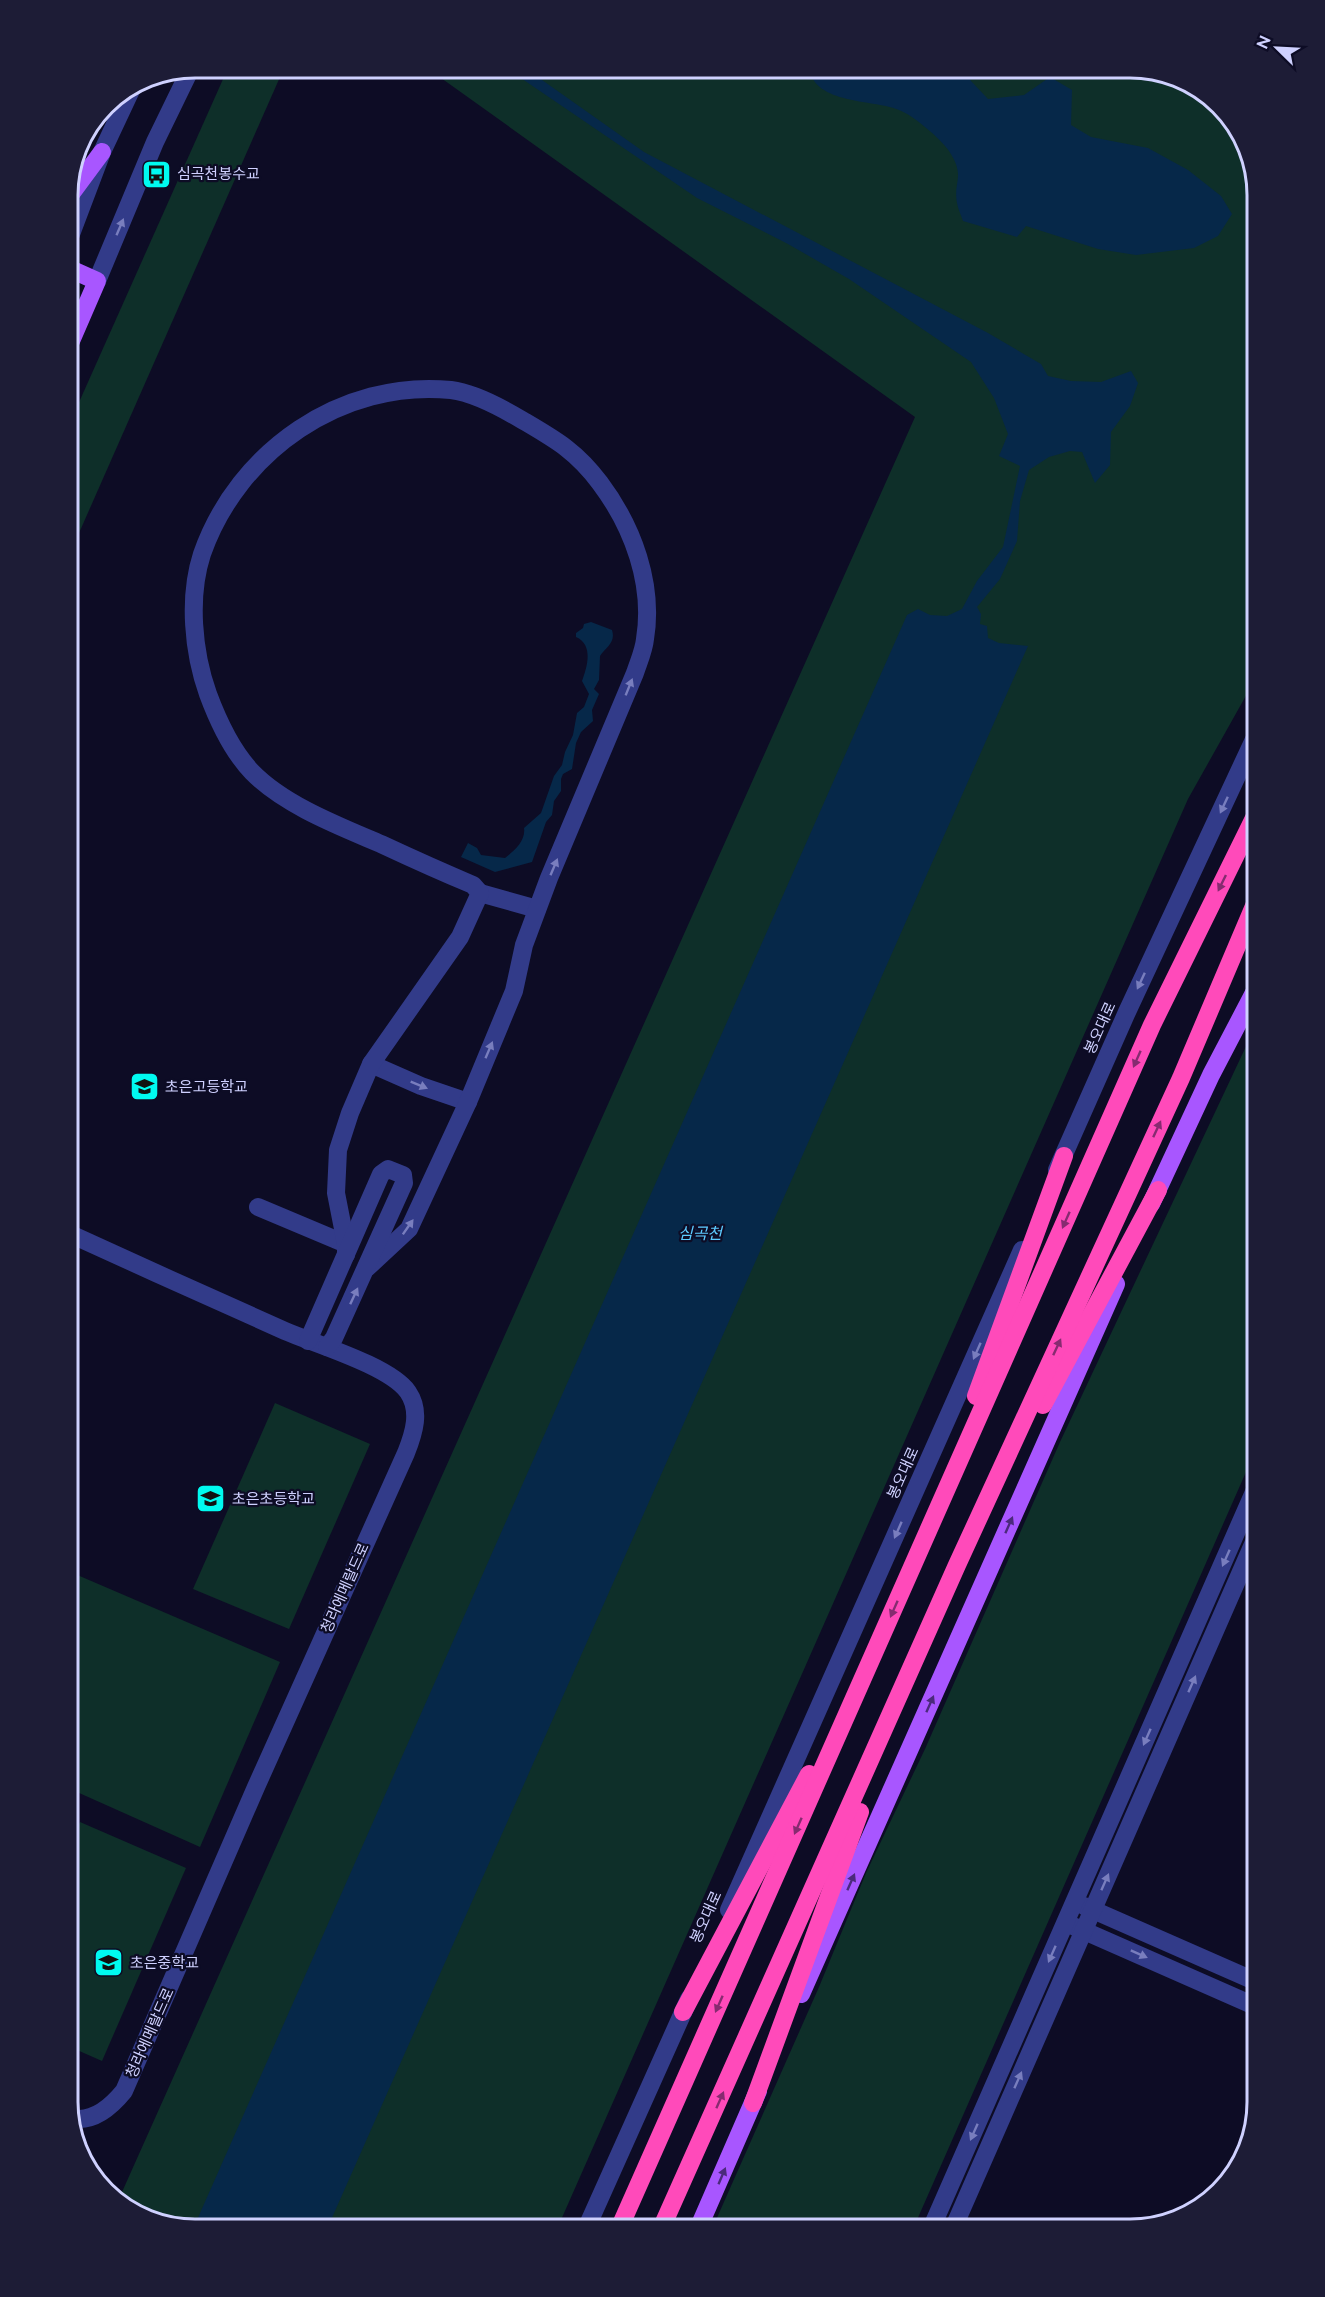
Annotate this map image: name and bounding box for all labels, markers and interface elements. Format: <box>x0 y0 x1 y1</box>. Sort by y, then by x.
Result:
north arrow <box>1247 18 1307 78</box>
text: N <box>1253 33 1275 52</box>
bus stop icon: 심곡천봉수교 <box>140 158 172 190</box>
place label: 심곡천봉수교 <box>177 165 260 183</box>
one-way arrow <box>116 218 125 236</box>
one-way arrow <box>625 678 634 696</box>
one-way arrow <box>1219 796 1228 813</box>
one-way arrow <box>550 858 559 876</box>
one-way arrow <box>1218 874 1228 892</box>
one-way arrow <box>1137 973 1146 990</box>
street label: 봉오대로 <box>1081 999 1119 1057</box>
one-way arrow <box>484 1041 494 1059</box>
one-way arrow <box>1133 1050 1142 1067</box>
school or university icon: 초은고등학교 <box>128 1071 160 1103</box>
place label: 초은고등학교 <box>165 1078 248 1096</box>
one-way arrow <box>410 1081 428 1090</box>
one-way arrow <box>1152 1119 1162 1137</box>
one-way arrow <box>1062 1211 1071 1228</box>
one-way arrow <box>402 1218 413 1235</box>
water label: 심곡천 <box>678 1224 724 1243</box>
one-way arrow <box>349 1286 359 1304</box>
one-way arrow <box>1053 1338 1062 1355</box>
one-way arrow <box>972 1343 981 1360</box>
street label: 봉오대로 <box>884 1444 922 1502</box>
school or university icon: 초은초등학교 <box>195 1483 227 1515</box>
place label: 초은초등학교 <box>232 1490 315 1508</box>
one-way arrow <box>1004 1516 1014 1534</box>
one-way arrow <box>893 1521 902 1538</box>
street label: 청라에메랄드로 <box>317 1540 373 1636</box>
one-way arrow <box>1220 1549 1230 1567</box>
one-way arrow <box>889 1601 898 1618</box>
one-way arrow <box>1187 1675 1197 1693</box>
one-way arrow <box>925 1694 935 1712</box>
one-way arrow <box>1142 1728 1152 1746</box>
one-way arrow <box>793 1817 802 1834</box>
one-way arrow <box>847 1873 856 1891</box>
one-way arrow <box>1101 1873 1110 1891</box>
street label: 봉오대로 <box>687 1888 725 1946</box>
one-way arrow <box>1047 1945 1057 1963</box>
school or university icon: 초은중학교 <box>93 1947 125 1979</box>
one-way arrow <box>1130 1950 1147 1959</box>
place label: 초은중학교 <box>130 1954 199 1972</box>
street label: 청라에메랄드로 <box>122 1985 178 2081</box>
one-way arrow <box>714 1996 723 2013</box>
one-way arrow <box>1013 2070 1023 2088</box>
one-way arrow <box>715 2090 725 2108</box>
one-way arrow <box>969 2124 979 2142</box>
one-way arrow <box>717 2167 726 2184</box>

